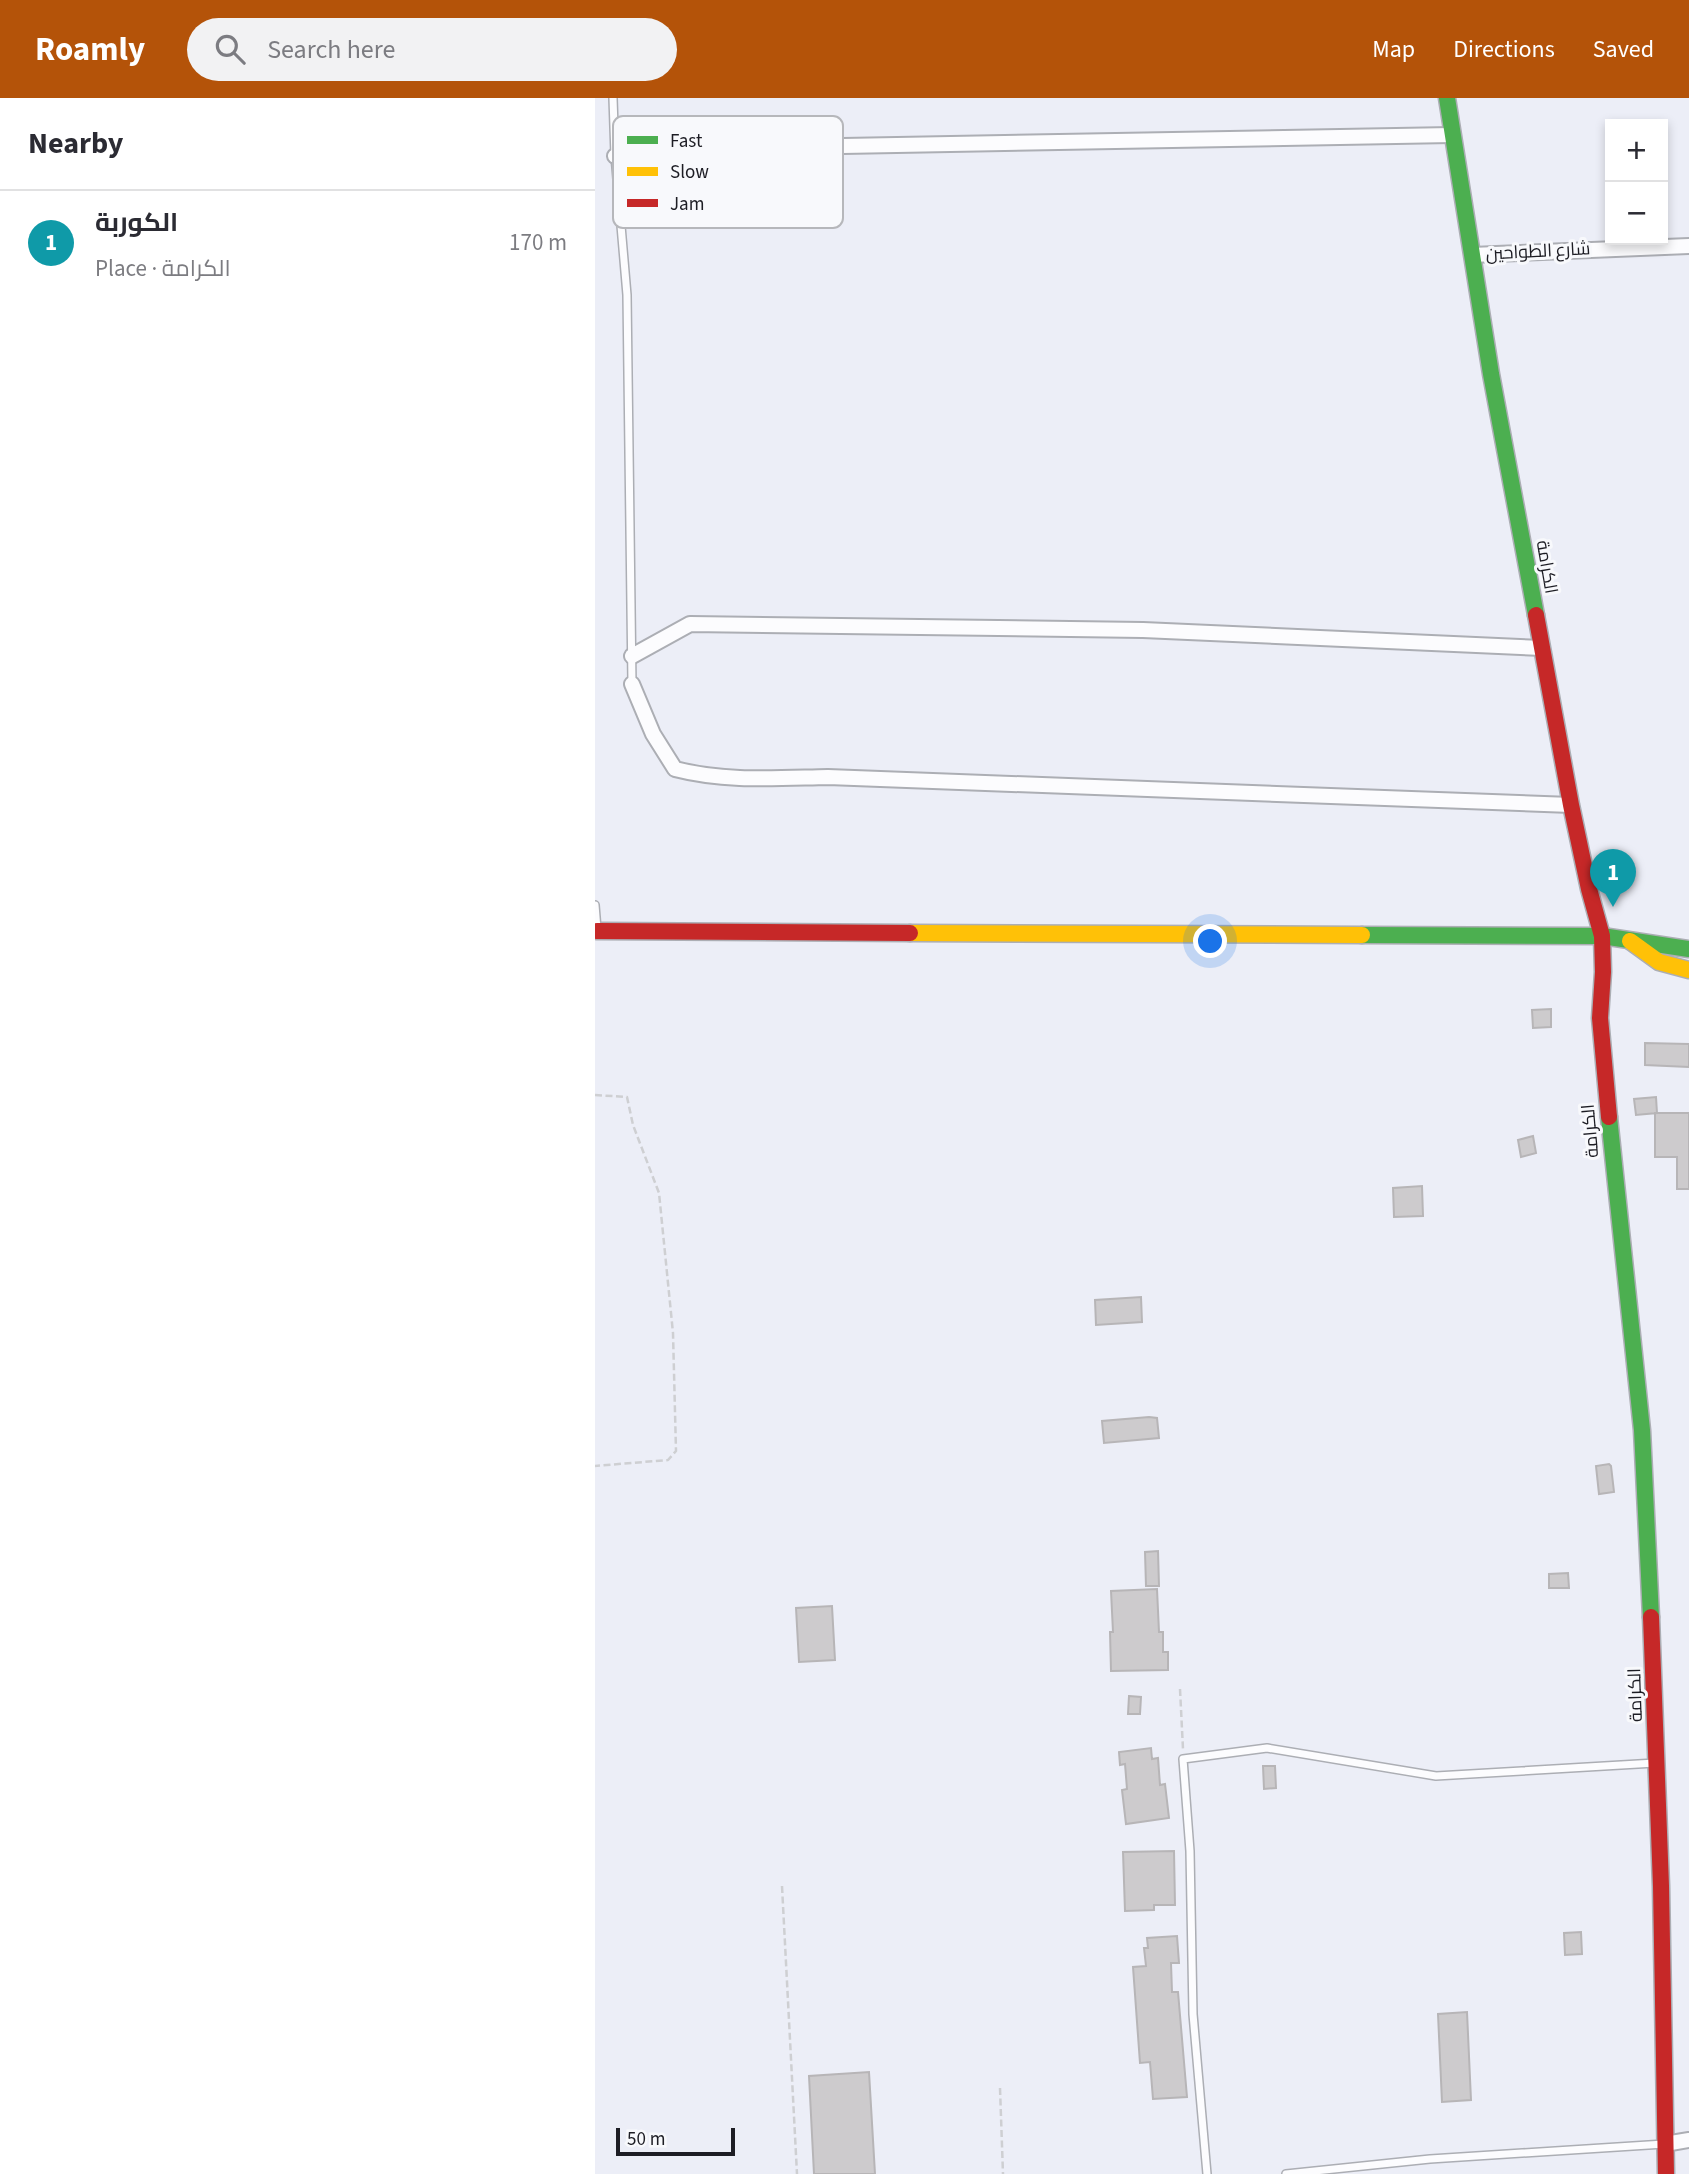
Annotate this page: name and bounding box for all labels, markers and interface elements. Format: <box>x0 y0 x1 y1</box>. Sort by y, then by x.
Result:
search box <box>187 18 677 81</box>
text: Roamly <box>35 26 145 73</box>
icon: search <box>211 30 249 68</box>
text: Search here <box>267 31 395 68</box>
text: Map <box>1372 32 1415 67</box>
text: Directions <box>1453 32 1555 67</box>
text: Saved <box>1593 32 1654 67</box>
legend <box>613 116 843 228</box>
map controls <box>1605 119 1668 245</box>
button: + <box>1605 119 1668 182</box>
text: Nearby <box>28 122 123 165</box>
text: Fast <box>670 128 703 155</box>
text: Slow <box>670 159 709 186</box>
button: − <box>1605 182 1668 245</box>
text: Jam <box>670 191 704 218</box>
text: الكوربة <box>95 204 178 241</box>
text: 1 <box>45 226 57 259</box>
text: 170 m <box>509 226 567 259</box>
street label: شارع الطواحين <box>1485 236 1591 267</box>
text: Place · الكرامة <box>95 252 231 285</box>
street label: الكرامة <box>1530 538 1563 596</box>
pin: 1 <box>1590 849 1636 907</box>
your location <box>1193 924 1227 958</box>
street label: الكرامة <box>1576 1103 1605 1159</box>
street label: الكرامة <box>1622 1668 1649 1722</box>
scale bar <box>616 2125 735 2157</box>
text: 50 m <box>627 2126 665 2153</box>

